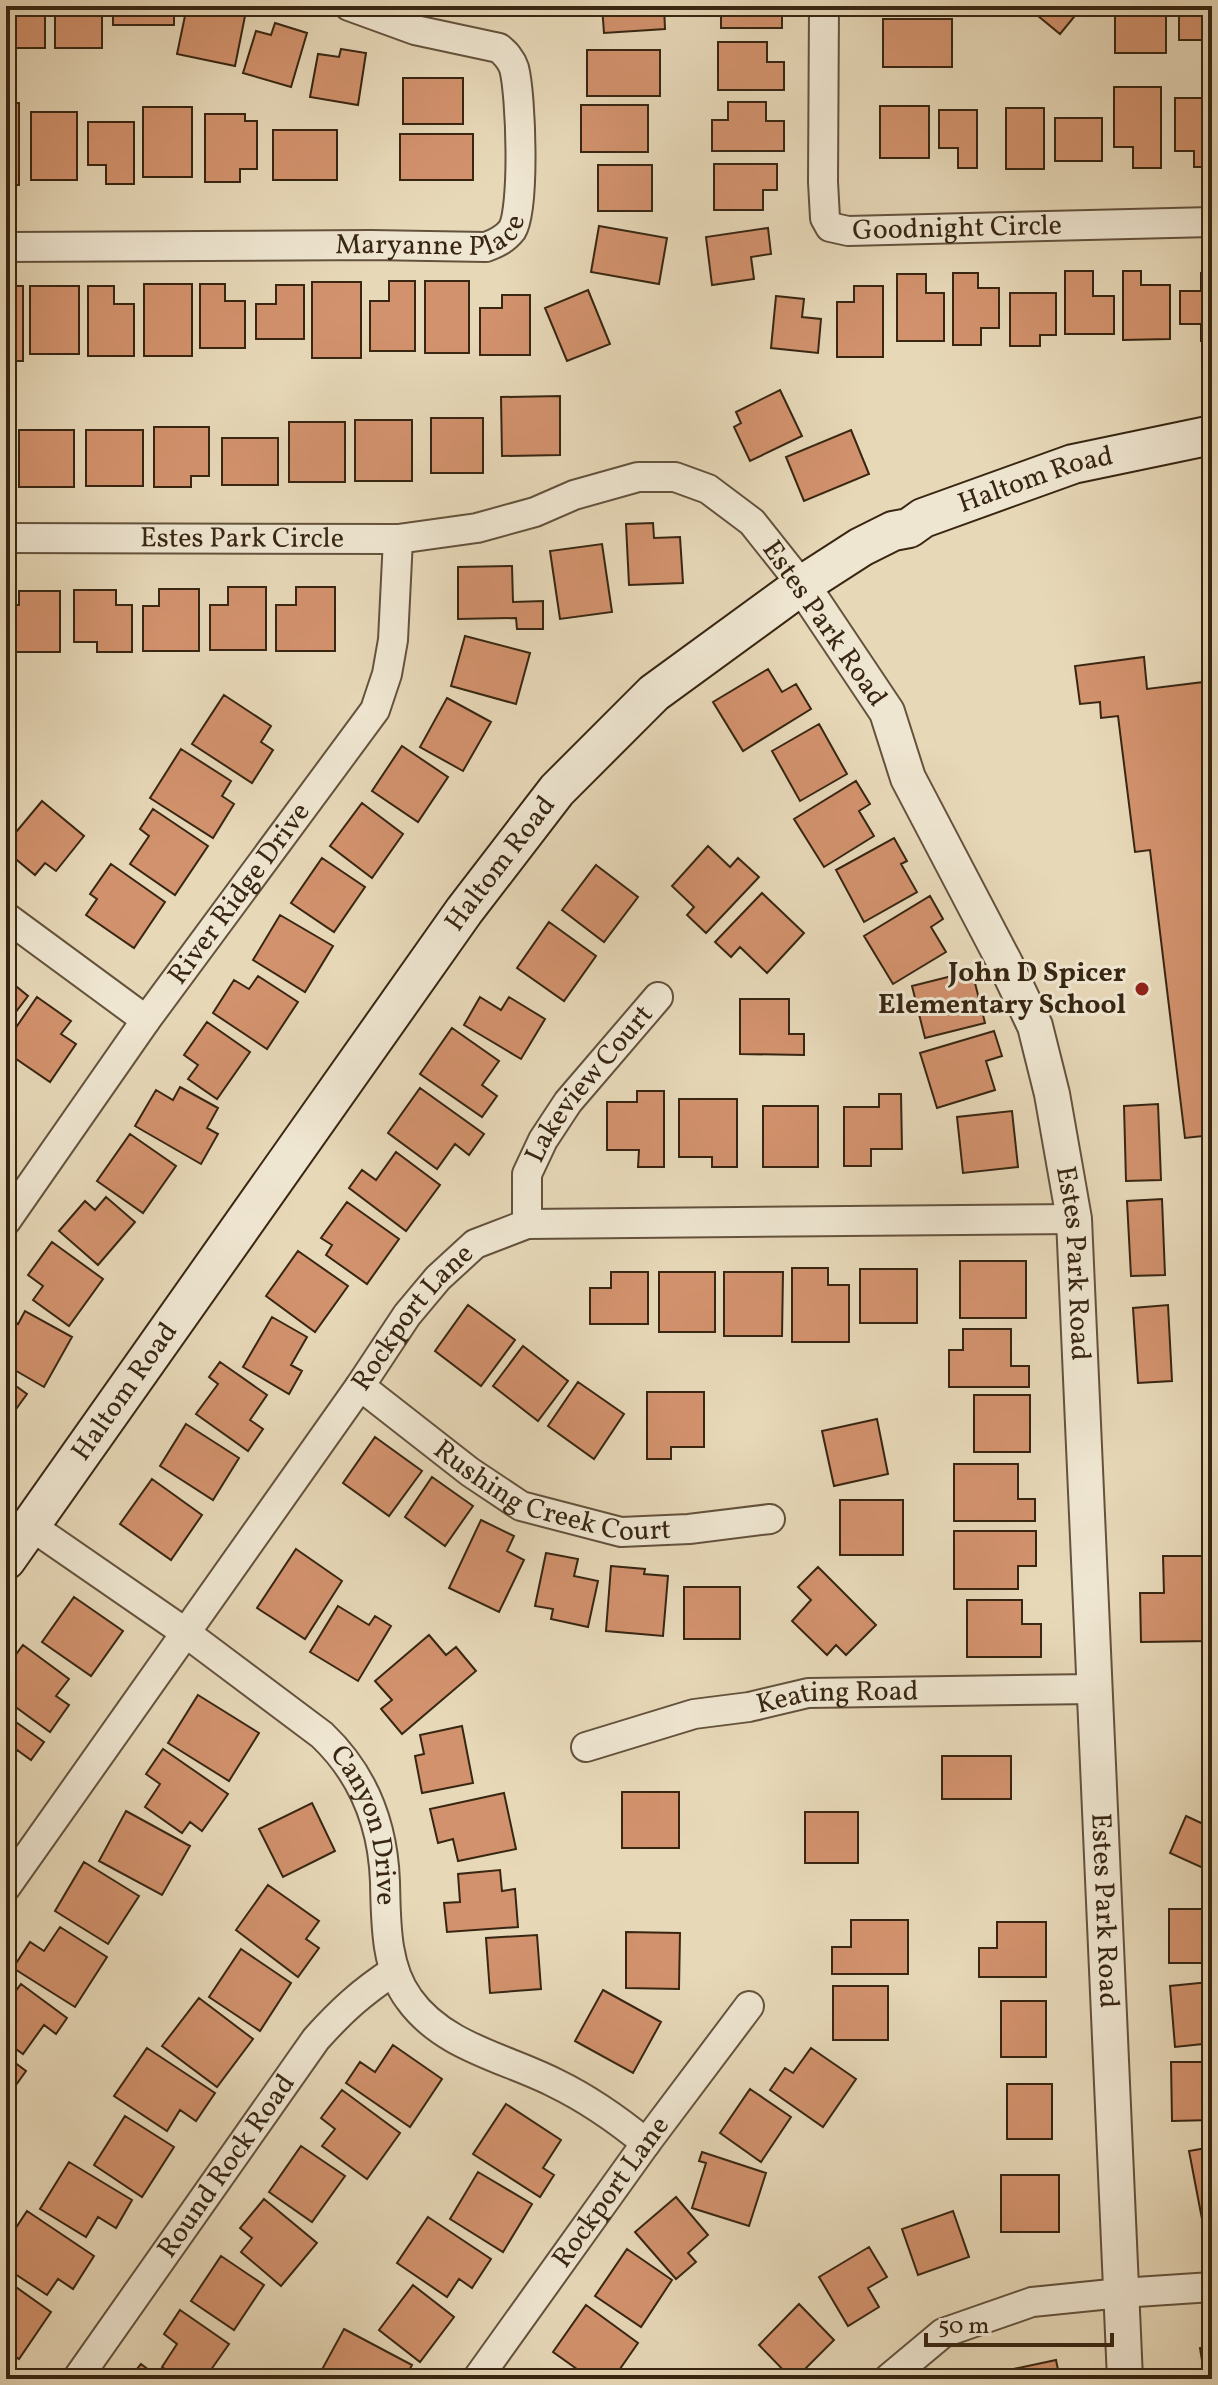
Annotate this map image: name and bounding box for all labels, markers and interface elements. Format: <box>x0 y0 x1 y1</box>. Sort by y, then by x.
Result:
street label: Goodnight Circle <box>852 206 1062 250</box>
street label: Maryanne Place <box>335 211 536 266</box>
street label: Haltom Road <box>953 437 1117 523</box>
street label: Estes Park Circle <box>140 519 344 558</box>
street label: Estes Park Road <box>752 533 896 715</box>
street label: Haltom Road <box>436 788 565 939</box>
street label: River Ridge Drive <box>159 795 320 993</box>
place label: John D Spicer Elementary School <box>878 954 1126 1025</box>
marker: John D Spicer Elementary School <box>1133 980 1151 998</box>
street label: Lakeview Court <box>516 996 662 1169</box>
street label: Estes Park Road <box>1046 1163 1100 1362</box>
street label: Rockport Lane <box>342 1235 482 1399</box>
street label: Haltom Road <box>62 1314 187 1469</box>
street label: Rushing Creek Court <box>425 1431 672 1552</box>
street label: Keating Road <box>752 1672 919 1724</box>
street label: Canyon Drive <box>320 1737 405 1906</box>
street label: Estes Park Road <box>1081 1812 1128 2009</box>
street label: Round Rock Road <box>148 2066 305 2266</box>
street label: Rockport Lane <box>543 2108 679 2276</box>
scale bar <box>926 2297 1112 2347</box>
text: 50 m <box>938 2310 990 2344</box>

